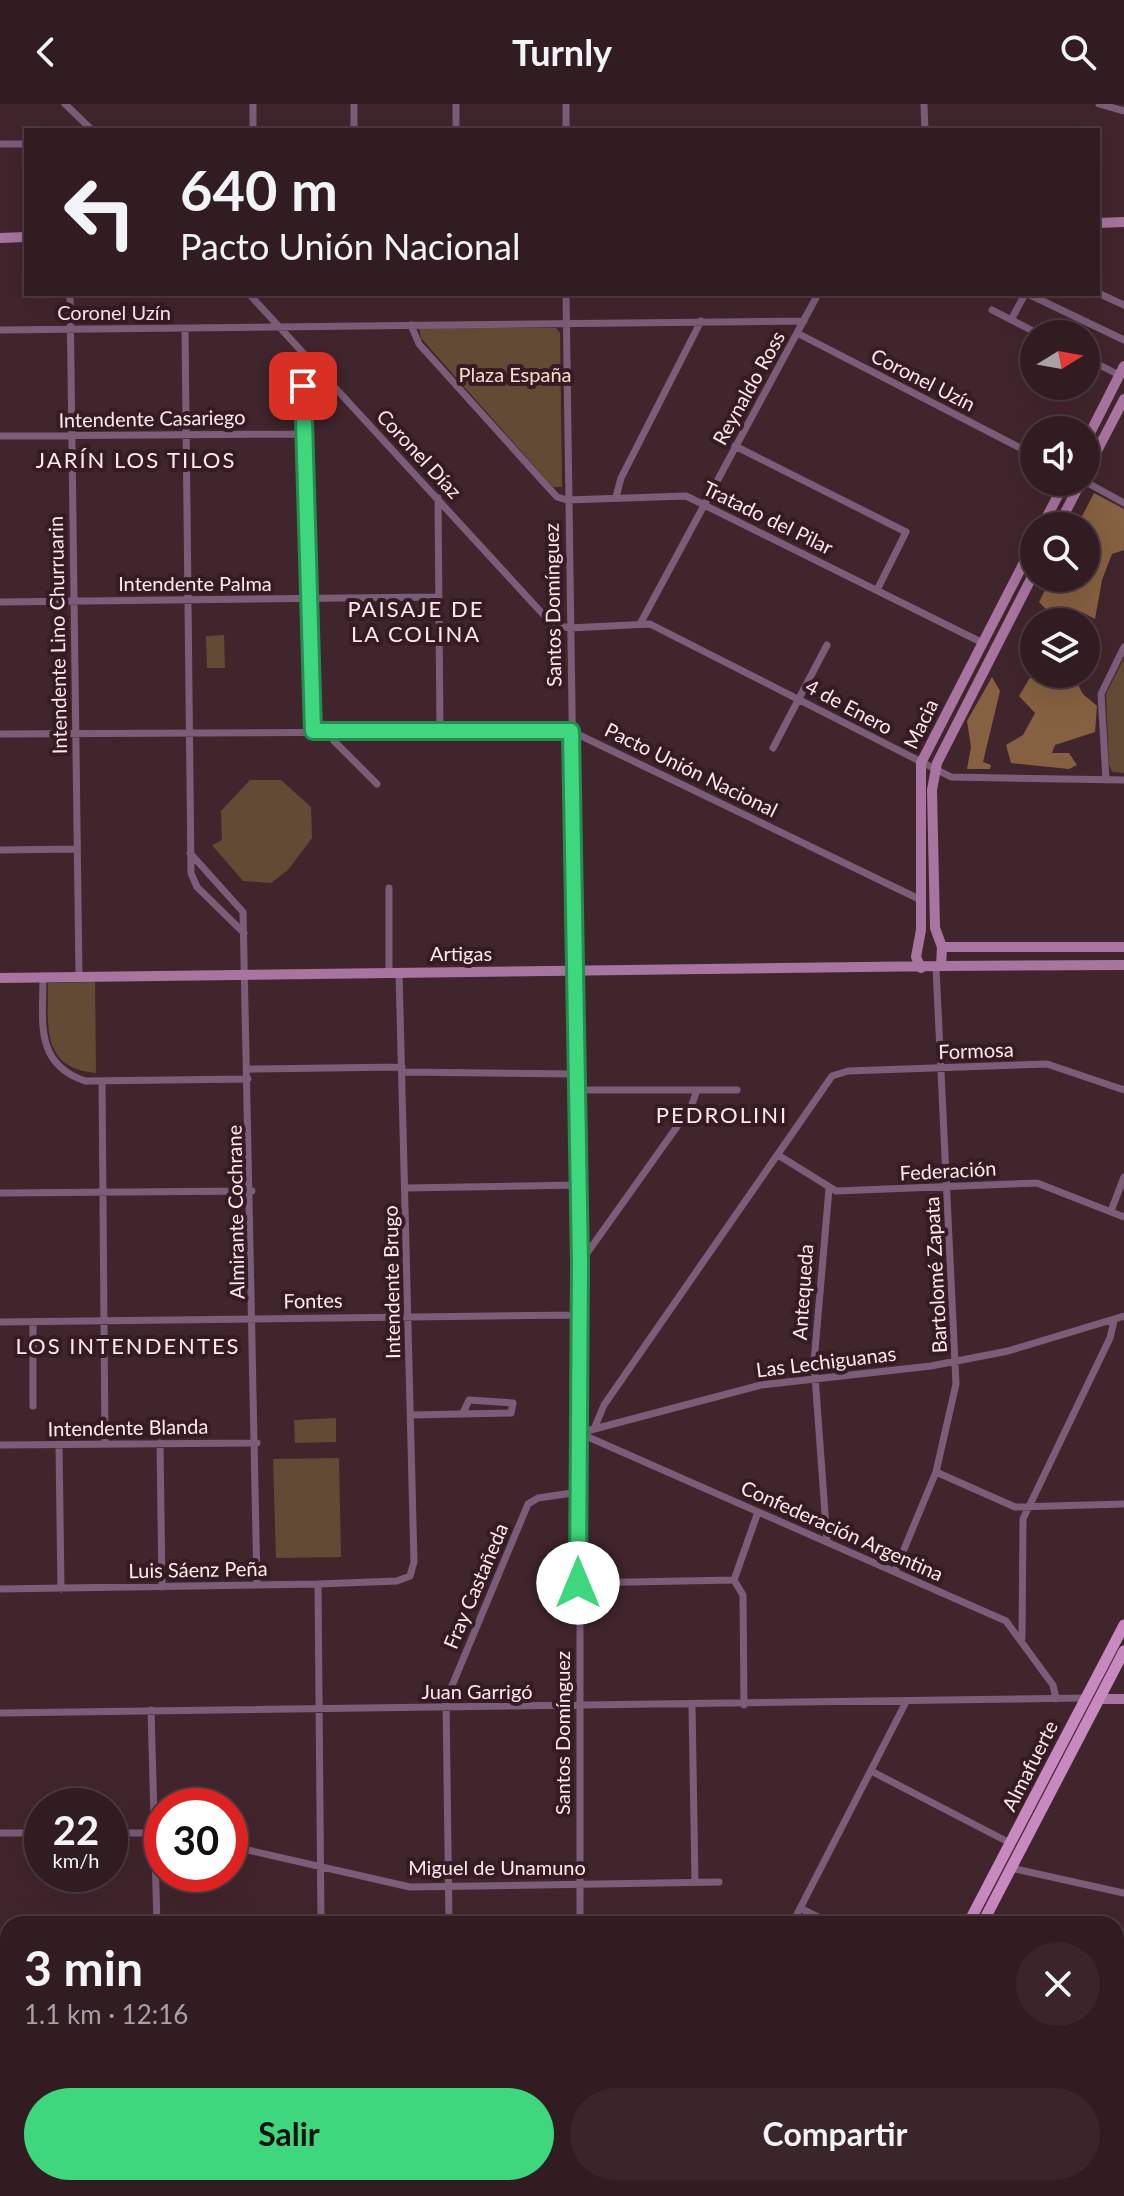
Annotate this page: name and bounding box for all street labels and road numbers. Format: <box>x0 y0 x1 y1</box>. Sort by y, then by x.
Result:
street label: Coronel Uzín <box>57 300 171 324</box>
street label: Reynaldo Ross <box>707 326 789 449</box>
street label: Coronel Uzín <box>867 343 980 416</box>
street label: Intendente Casariego <box>58 404 246 432</box>
street label: Coronel Díaz <box>372 404 467 503</box>
street label: Tratado del Pilar <box>700 475 838 559</box>
street label: Intendente Lino Churruarin <box>43 516 71 754</box>
street label: Santos Domínguez <box>539 523 565 687</box>
street label: Intendente Palma <box>118 571 272 595</box>
street label: 4 de Enero <box>802 673 897 739</box>
street label: Macia <box>898 695 942 752</box>
street label: Pacto Unión Nacional <box>601 717 782 821</box>
street label: Artigas <box>430 941 492 965</box>
street label: Formosa <box>938 1037 1014 1063</box>
street label: Almirante Cochrane <box>221 1125 249 1299</box>
street label: Federación <box>899 1155 997 1185</box>
street label: Bartolomé Zapata <box>919 1196 951 1354</box>
street label: Intendente Brugo <box>378 1205 404 1359</box>
street label: Antequeda <box>787 1243 817 1341</box>
street label: Fontes <box>283 1287 343 1313</box>
street label: Las Lechiguanas <box>755 1341 897 1382</box>
street label: Intendente Blanda <box>47 1414 208 1440</box>
street label: Confederación Argentina <box>738 1475 947 1586</box>
street label: Fray Castañeda <box>438 1519 512 1652</box>
street label: Luis Sáenz Peña <box>128 1556 268 1582</box>
street label: Santos Domínguez <box>550 1651 574 1815</box>
street label: Juan Garrigó <box>422 1679 532 1703</box>
street label: Almafuerte <box>996 1716 1062 1815</box>
street label: Miguel de Unamuno <box>408 1855 586 1879</box>

